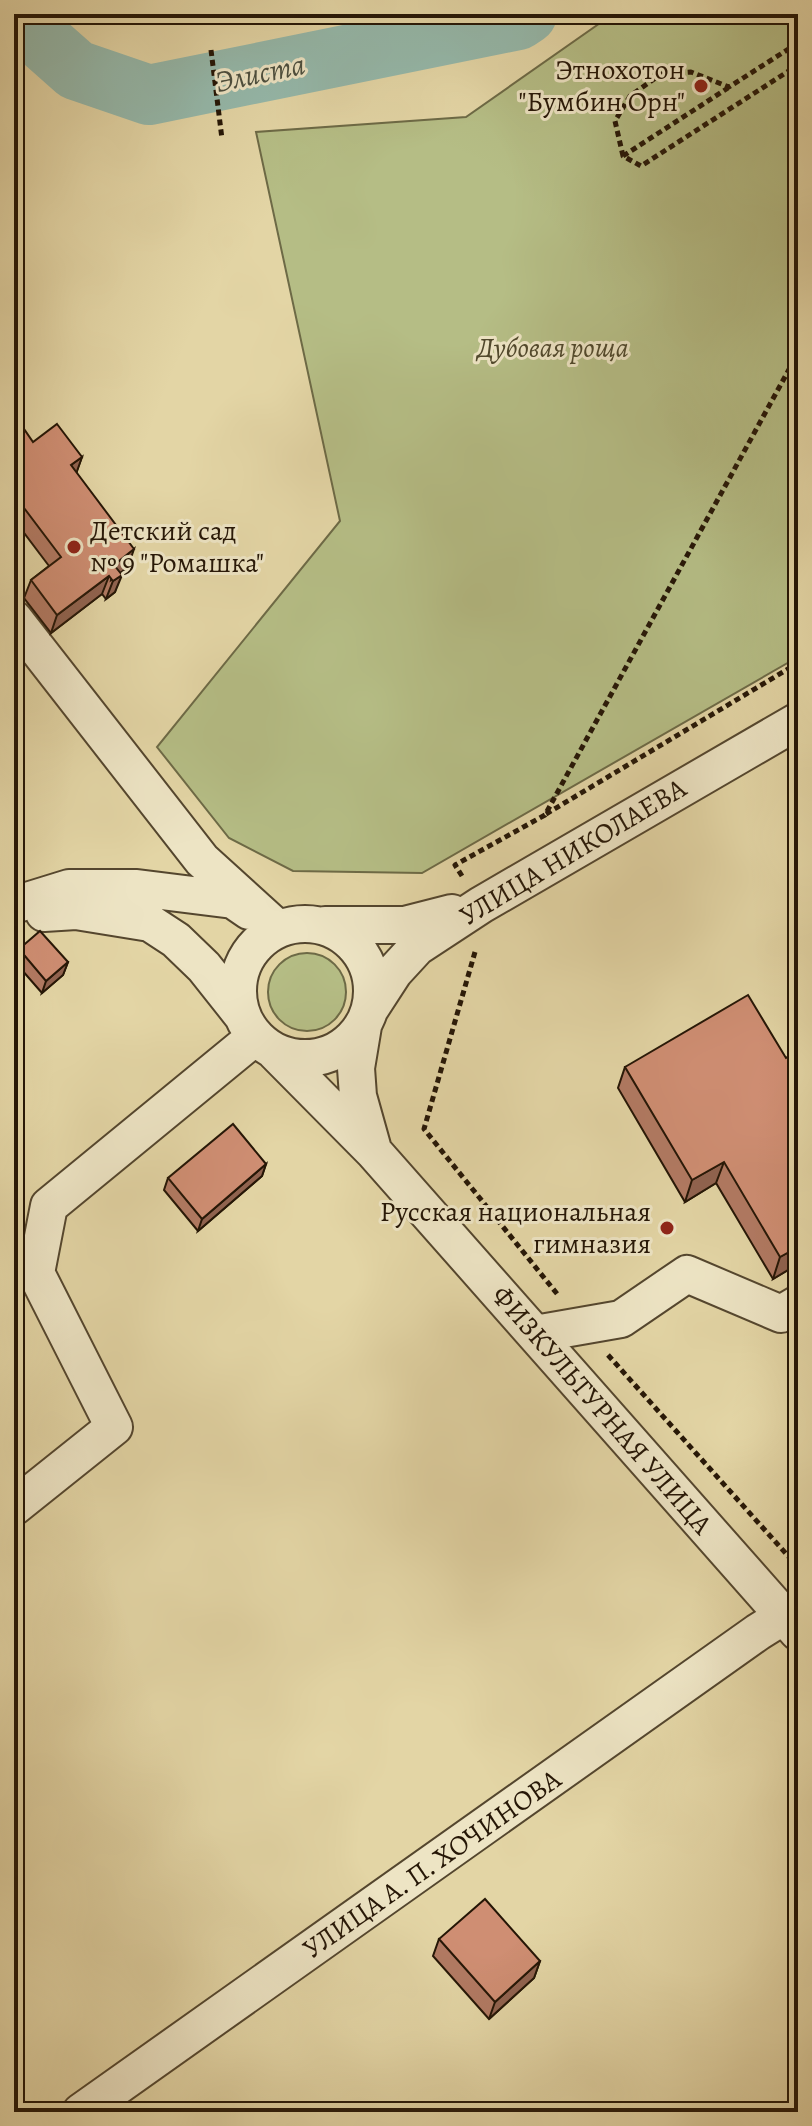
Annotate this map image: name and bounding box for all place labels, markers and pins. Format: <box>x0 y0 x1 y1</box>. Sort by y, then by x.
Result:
place label: Этнохотон "Бумбин Орн" <box>518 51 685 121</box>
marker: Этнохотон "Бумбин Орн" <box>692 77 710 95</box>
place label: Детский сад № 9 "Ромашка" <box>90 512 264 582</box>
marker: Детский сад № 9 "Ромашка" <box>65 538 83 556</box>
place label: Русская национальная гимназия <box>380 1193 651 1263</box>
marker: Русская национальная гимназия <box>658 1219 676 1237</box>

